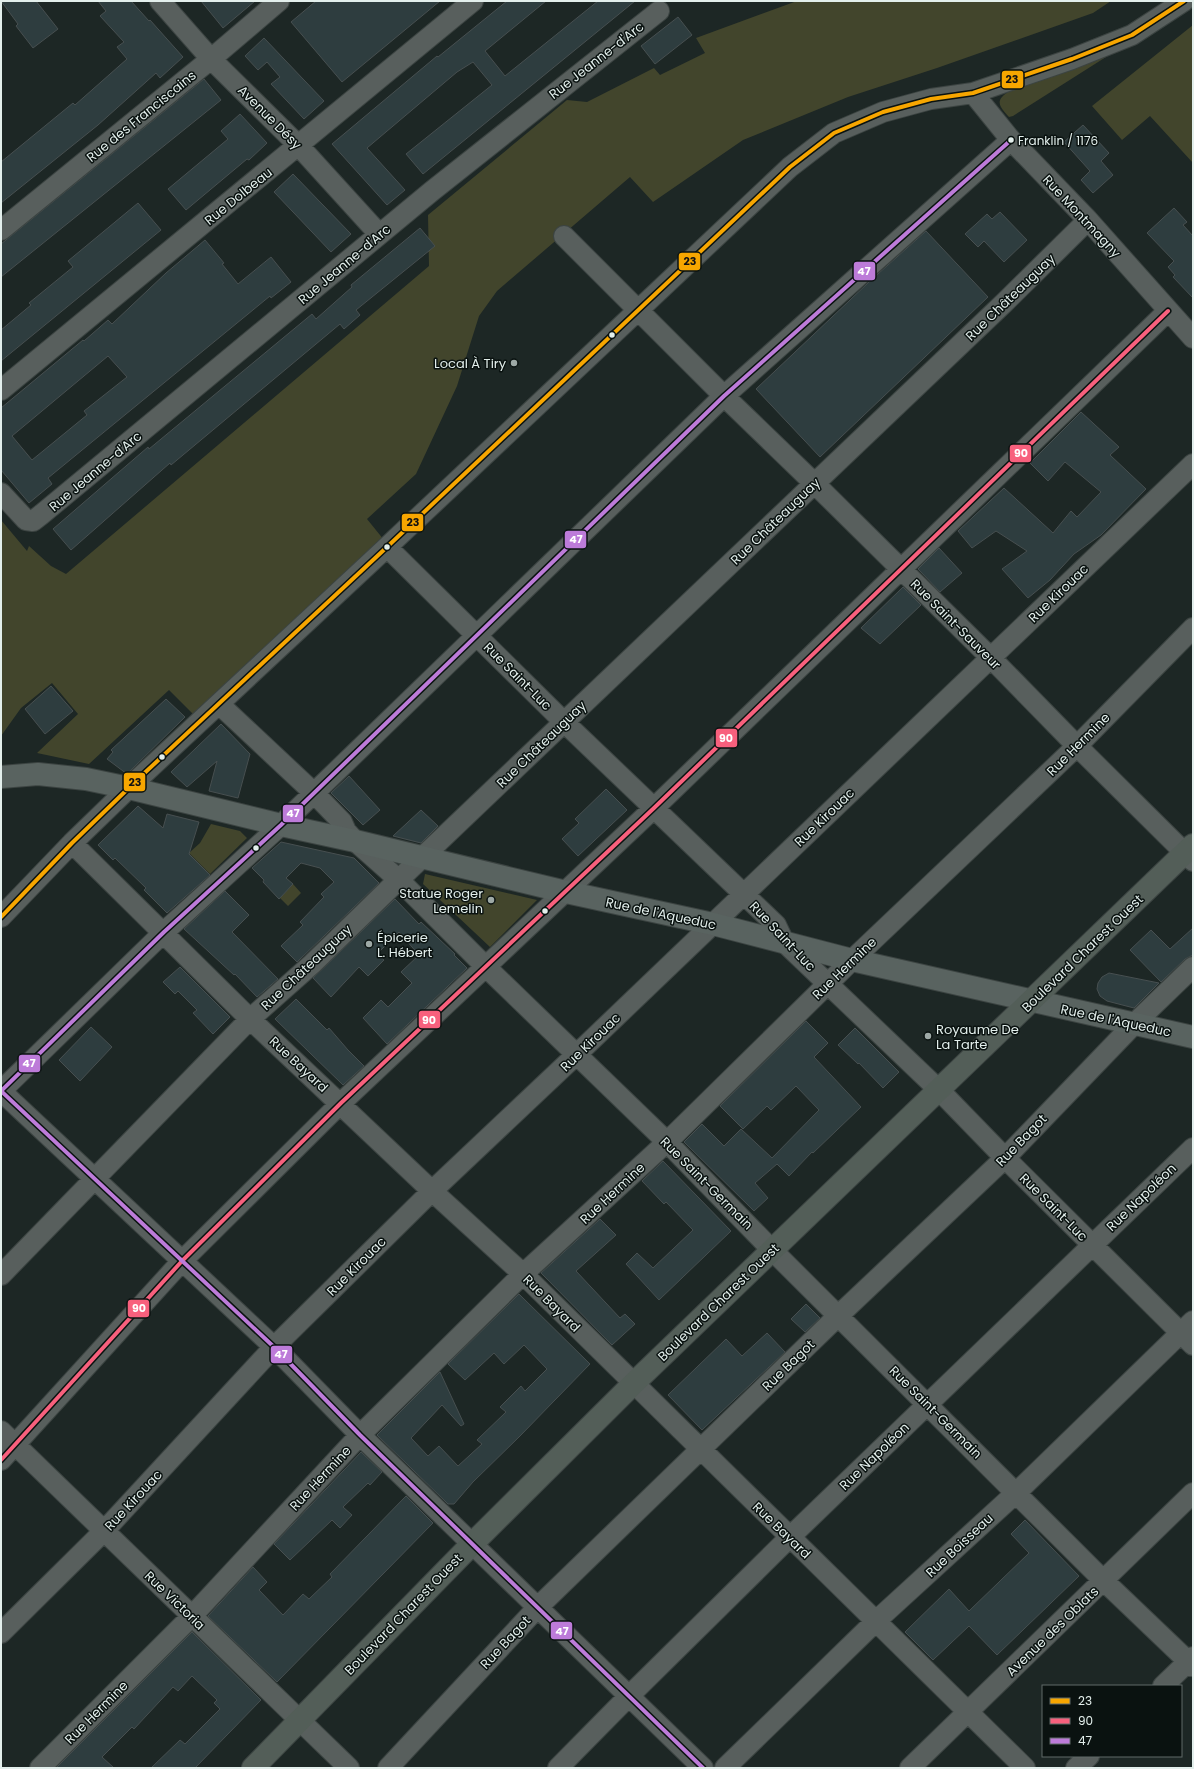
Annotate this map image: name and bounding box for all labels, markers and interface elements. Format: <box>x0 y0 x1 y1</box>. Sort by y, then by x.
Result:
street label: Rue Jeanne-d'Arc <box>545 17 648 104</box>
street label: Rue des Franciscains <box>82 66 200 167</box>
line badge: 23 <box>1001 70 1024 89</box>
text: 23 <box>1006 71 1019 87</box>
street label: Avenue Désy <box>233 81 306 154</box>
place label: Franklin / 1176 <box>1018 132 1098 149</box>
marker: Franklin / 1176 <box>1006 135 1016 145</box>
street label: Rue Dolbeau <box>200 163 276 230</box>
street label: Rue Montmagny <box>1038 171 1126 262</box>
street label: Rue Jeanne-d'Arc <box>294 220 395 309</box>
street label: Rue Châteauguay <box>961 249 1060 345</box>
line badge: 23 <box>678 252 701 271</box>
text: 23 <box>684 253 697 269</box>
line badge: 47 <box>853 261 876 281</box>
text: 47 <box>857 263 871 279</box>
unlabelled marker <box>607 330 617 340</box>
place label: Local À Tiry <box>434 354 507 373</box>
marker: Local À Tiry <box>509 358 519 368</box>
street label: Rue Jeanne-d'Arc <box>45 427 146 516</box>
line badge: 90 <box>1009 444 1032 463</box>
text: 90 <box>1014 445 1028 461</box>
street label: Rue Châteauguay <box>726 473 825 569</box>
line badge: 23 <box>401 513 424 532</box>
text: 23 <box>407 514 420 530</box>
line badge: 47 <box>564 530 587 549</box>
text: 47 <box>569 531 583 547</box>
unlabelled marker <box>382 542 392 552</box>
street label: Rue Kirouac <box>1024 560 1093 627</box>
street label: Rue Saint-Sauveur <box>906 575 1005 674</box>
street label: Rue Saint-Luc <box>479 638 556 715</box>
street label: Rue Châteauguay <box>492 696 591 792</box>
street label: Rue Hermine <box>1042 708 1114 780</box>
line badge: 90 <box>715 728 738 748</box>
text: 90 <box>719 730 733 746</box>
unlabelled marker <box>157 752 167 762</box>
line badge: 23 <box>123 772 146 792</box>
text: 23 <box>129 774 142 790</box>
street label: Rue Kirouac <box>790 784 859 851</box>
line badge: 47 <box>282 804 304 823</box>
text: 47 <box>286 805 300 821</box>
unlabelled marker <box>251 843 261 853</box>
place label: Statue Roger Lemelin <box>399 884 483 918</box>
street label: Boulevard Charest Ouest <box>1017 890 1147 1017</box>
street label: Rue de l'Aqueduc <box>604 893 718 934</box>
marker: Statue Roger Lemelin <box>486 895 496 905</box>
street label: Rue Saint-Luc <box>745 897 820 976</box>
unlabelled marker <box>540 906 550 916</box>
street label: Rue Châteauguay <box>257 920 356 1015</box>
place label: Épicerie L. Hébert <box>377 928 433 962</box>
street label: Rue Hermine <box>808 933 881 1004</box>
marker: Épicerie L. Hébert <box>364 939 374 949</box>
street label: Rue de l'Aqueduc <box>1059 1000 1173 1041</box>
street label: Rue Kirouac <box>556 1009 625 1076</box>
line badge: 90 <box>418 1010 441 1029</box>
text: 90 <box>422 1012 436 1028</box>
place label: Royaume De La Tarte <box>936 1020 1019 1054</box>
marker: Royaume De La Tarte <box>923 1031 933 1041</box>
street label: Rue Bayard <box>265 1032 332 1097</box>
line badge: 47 <box>18 1054 41 1073</box>
text: 47 <box>22 1055 36 1071</box>
street label: Rue Bagot <box>991 1110 1051 1171</box>
street label: Rue Saint-Germain <box>656 1133 757 1234</box>
street label: Rue Hermine <box>576 1158 649 1228</box>
street label: Rue Napoléon <box>1102 1159 1181 1236</box>
street label: Rue Saint-Luc <box>1015 1169 1092 1246</box>
street label: Rue Kirouac <box>322 1232 390 1300</box>
street label: Boulevard Charest Ouest <box>653 1239 783 1366</box>
street label: Rue Bayard <box>519 1270 585 1336</box>
line badge: 90 <box>127 1299 150 1318</box>
text: 90 <box>132 1300 146 1316</box>
street label: Rue Bagot <box>758 1335 819 1395</box>
line badge: 47 <box>270 1345 293 1364</box>
text: 47 <box>274 1346 288 1362</box>
street label: Rue Saint-Germain <box>885 1362 986 1463</box>
street label: Rue Napoléon <box>835 1418 914 1495</box>
street label: Rue Hermine <box>285 1442 355 1515</box>
street label: Rue Kirouac <box>100 1466 167 1535</box>
street label: Rue Bayard <box>748 1498 815 1563</box>
street label: Rue Boisseau <box>921 1509 997 1582</box>
street label: Boulevard Charest Ouest <box>340 1549 467 1679</box>
street label: Rue Victoria <box>140 1567 209 1634</box>
street label: Avenue des Oblats <box>1002 1582 1103 1681</box>
street label: Rue Bagot <box>476 1611 535 1673</box>
line badge: 47 <box>550 1621 573 1640</box>
text: 47 <box>555 1623 569 1639</box>
street label: Rue Hermine <box>60 1676 132 1748</box>
legend <box>1042 1685 1182 1757</box>
text: 23 <box>1078 1692 1092 1709</box>
text: 90 <box>1078 1712 1093 1729</box>
text: 47 <box>1078 1732 1093 1749</box>

